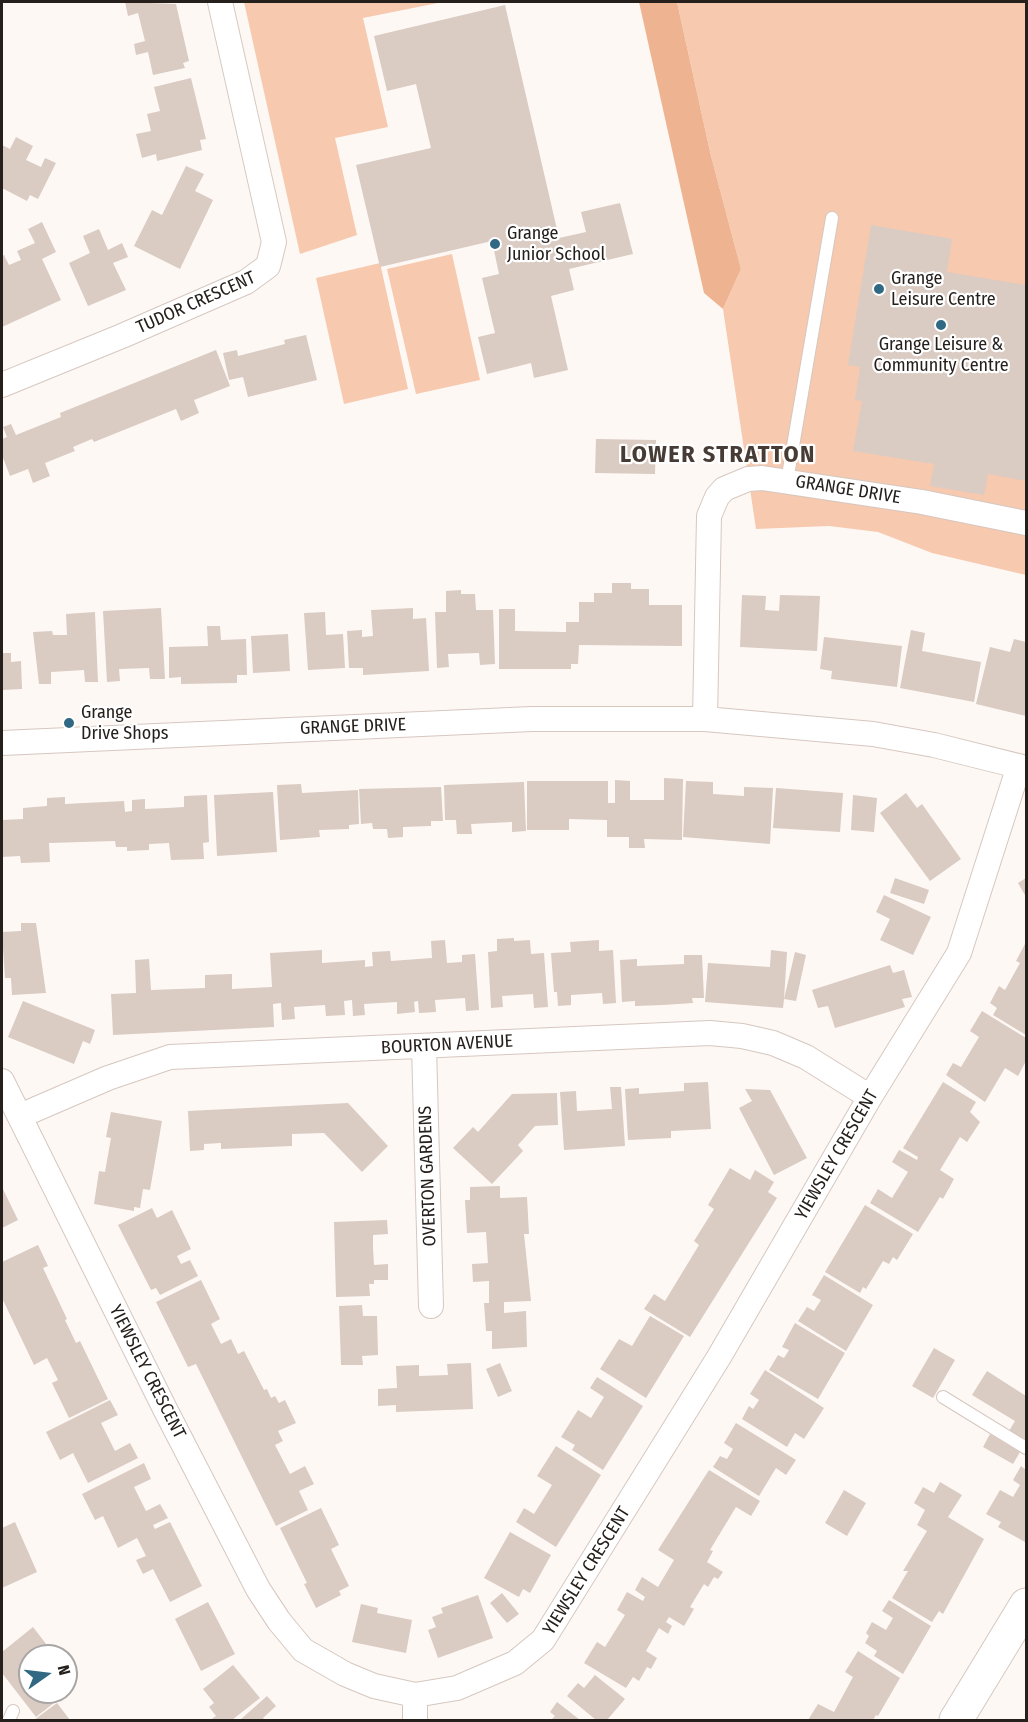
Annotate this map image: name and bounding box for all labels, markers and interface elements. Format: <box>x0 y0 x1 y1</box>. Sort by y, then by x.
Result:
place label: Grange Junior School <box>507 223 605 266</box>
marker: Grange Junior School <box>488 237 502 251</box>
street label: TUDOR CRESCENT <box>133 267 259 339</box>
place label: Grange Leisure Centre <box>891 268 996 310</box>
marker: Grange Leisure Centre <box>872 282 886 296</box>
marker: Grange Leisure & Community Centre <box>934 318 948 332</box>
place label: Grange Leisure & Community Centre <box>873 334 1009 376</box>
district label: LOWER STRATTON <box>620 441 816 469</box>
street label: GRANGE DRIVE <box>794 471 902 509</box>
place label: Grange Drive Shops <box>81 702 168 744</box>
street label: GRANGE DRIVE <box>300 714 406 740</box>
marker: Grange Drive Shops <box>62 716 76 730</box>
street label: BOURTON AVENUE <box>380 1031 514 1059</box>
street label: YIEWSLEY CRESCENT <box>791 1086 883 1224</box>
street label: OVERTON GARDENS <box>415 1105 441 1247</box>
street label: YIEWSLEY CRESCENT <box>104 1302 190 1442</box>
street label: YIEWSLEY CRESCENT <box>539 1503 635 1639</box>
north arrow <box>18 1644 78 1704</box>
text: N <box>54 1663 74 1677</box>

